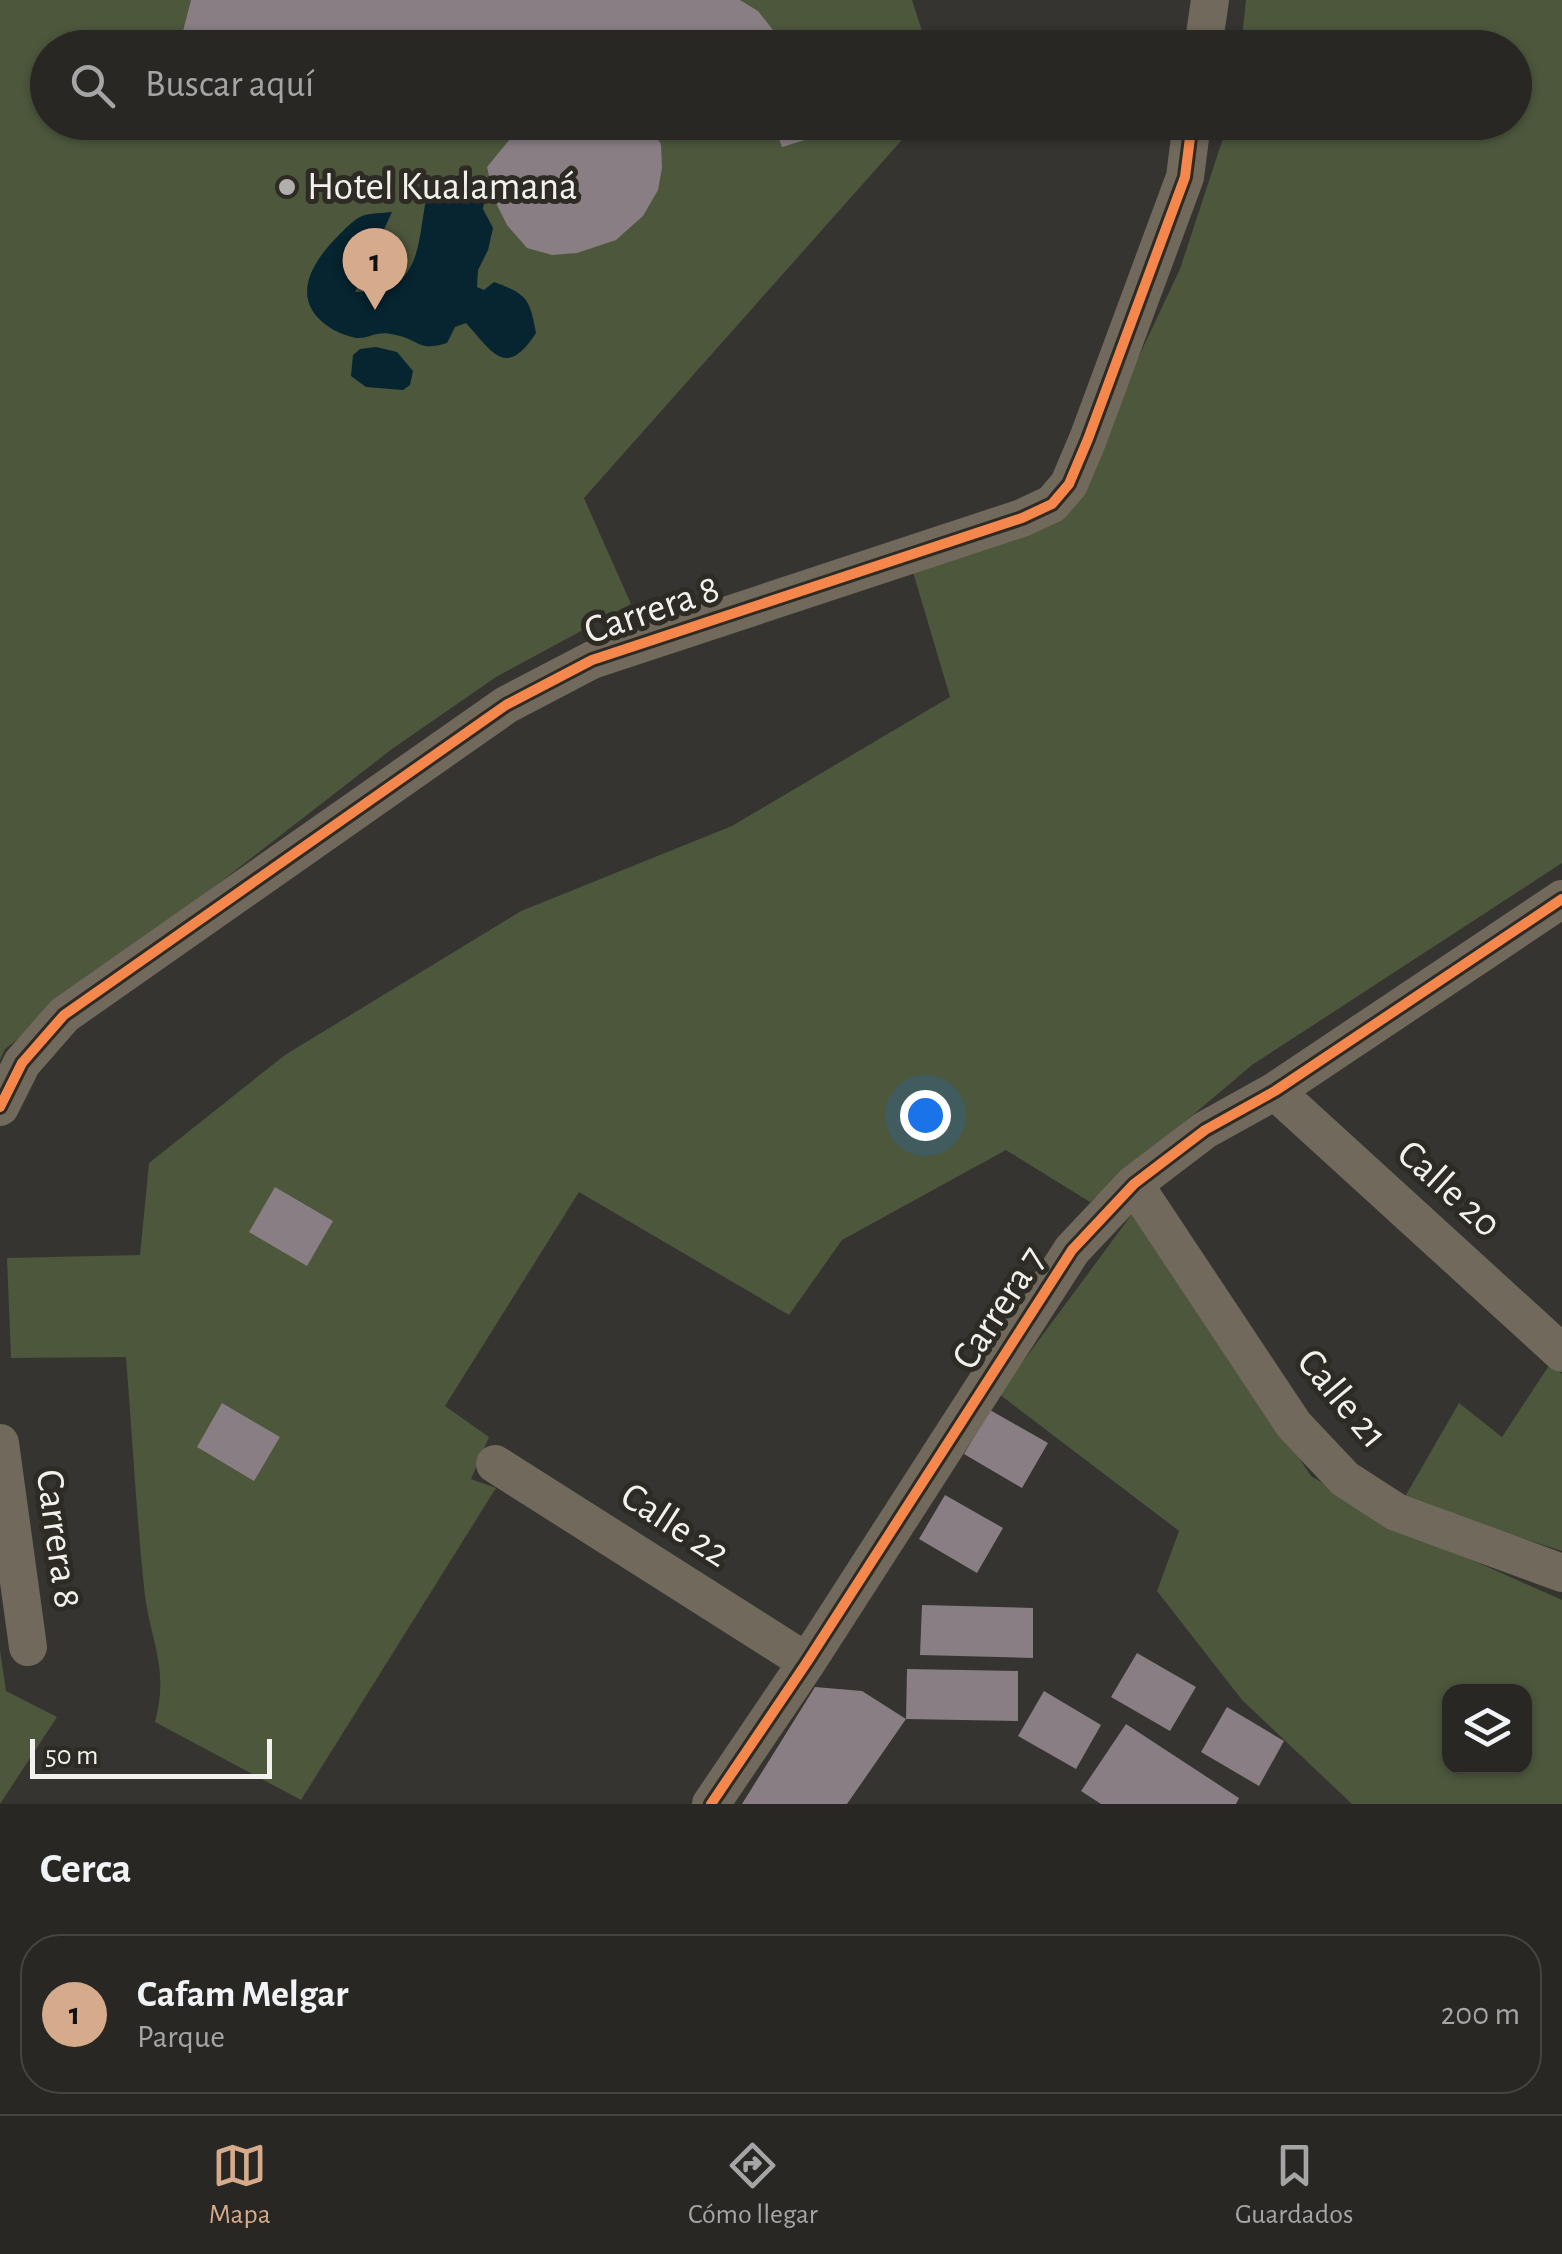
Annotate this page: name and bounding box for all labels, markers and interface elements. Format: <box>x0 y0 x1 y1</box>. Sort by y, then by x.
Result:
search box <box>30 30 1532 140</box>
icon: search <box>65 58 120 113</box>
text: Buscar aquí <box>145 66 314 104</box>
place label: Hotel Kualamaná <box>307 167 578 207</box>
marker: Hotel Kualamaná <box>276 176 298 198</box>
pin: 1 <box>342 228 408 310</box>
street label: Carrera 8 <box>579 568 725 652</box>
your location <box>900 1090 951 1141</box>
street label: Calle 20 <box>1390 1133 1508 1245</box>
street label: Carrera 7 <box>945 1239 1053 1377</box>
street label: Calle 21 <box>1289 1342 1395 1456</box>
street label: Carrera 8 <box>28 1467 88 1611</box>
street label: Calle 22 <box>614 1475 736 1575</box>
map controls <box>1442 1684 1532 1774</box>
button: layers <box>1442 1684 1532 1774</box>
scale bar <box>30 1734 272 1778</box>
text: 50 m <box>45 1742 99 1770</box>
text: Cerca <box>40 1848 131 1890</box>
text: Cafam Melgar <box>137 1976 349 2014</box>
text: 1 <box>69 1998 80 2030</box>
text: 200 m <box>1441 1998 1520 2030</box>
text: Parque <box>137 2021 225 2053</box>
tab: Mapa <box>209 2138 271 2232</box>
tab: Cómo llegar <box>688 2138 818 2232</box>
tab: Guardados <box>1235 2138 1353 2232</box>

